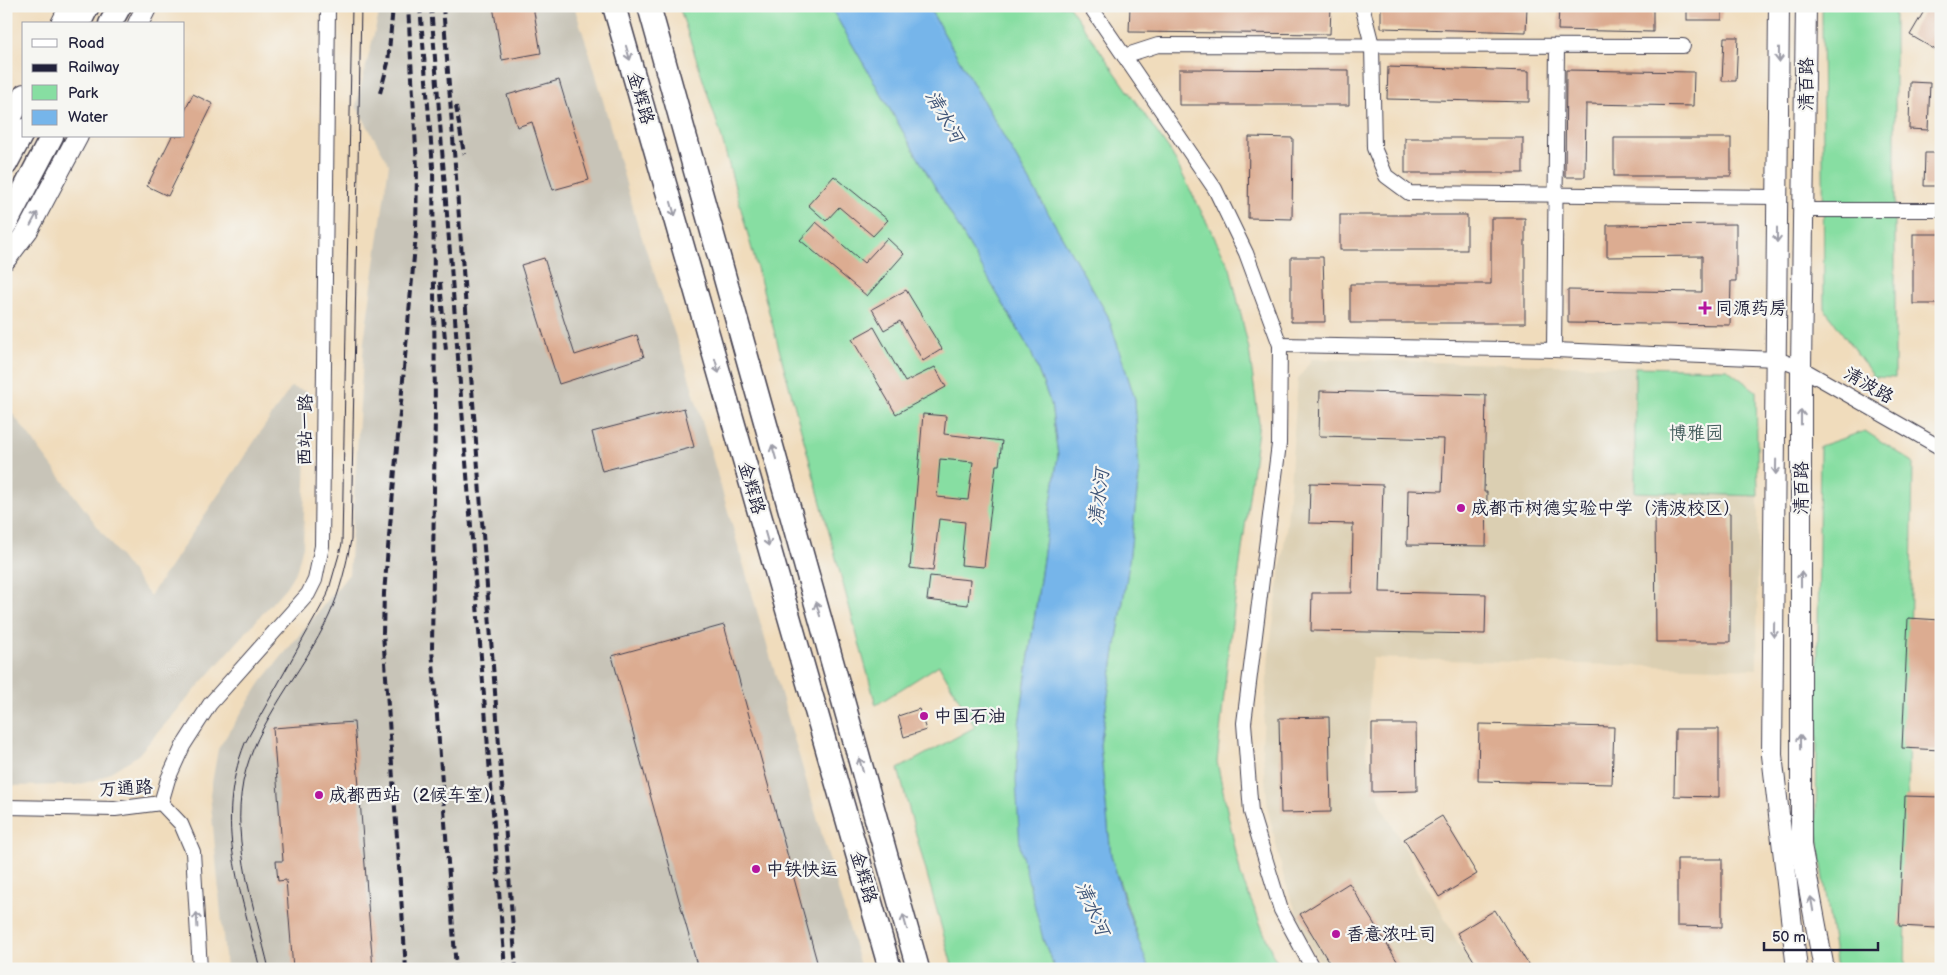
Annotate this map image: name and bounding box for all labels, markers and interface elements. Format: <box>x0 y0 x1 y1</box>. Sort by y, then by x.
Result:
legend <box>22 22 185 138</box>
text: Road <box>68 34 104 53</box>
one-way arrow <box>623 45 633 61</box>
one-way arrow <box>1774 46 1784 63</box>
street label: 清百路 <box>1796 57 1817 111</box>
text: Railway <box>68 58 119 77</box>
street label: 金辉路 <box>623 69 658 127</box>
text: Park <box>68 84 99 103</box>
water label: 清水河 <box>919 86 969 150</box>
text: Water <box>68 108 108 127</box>
one-way arrow <box>668 201 678 217</box>
one-way arrow <box>30 212 39 227</box>
one-way arrow <box>1772 226 1782 243</box>
place label: 同源药房 <box>1715 298 1787 319</box>
marker: 同源药房 <box>1699 302 1711 314</box>
one-way arrow <box>713 357 723 373</box>
street label: 清波路 <box>1840 363 1897 408</box>
street label: 西站一路 <box>294 394 317 466</box>
one-way arrow <box>1796 409 1806 426</box>
park label: 博雅园 <box>1669 423 1723 444</box>
one-way arrow <box>768 445 778 461</box>
street label: 金辉路 <box>734 459 769 517</box>
one-way arrow <box>1771 459 1781 475</box>
street label: 清百路 <box>1791 461 1812 515</box>
water label: 清水河 <box>1085 465 1115 527</box>
place label: 成都市树德实验中学（清波校区） <box>1471 498 1741 519</box>
marker: 成都市树德实验中学（清波校区） <box>1455 502 1467 514</box>
one-way arrow <box>762 530 772 546</box>
one-way arrow <box>1796 572 1806 588</box>
one-way arrow <box>812 601 822 617</box>
one-way arrow <box>1769 622 1779 638</box>
place label: 中国石油 <box>934 706 1006 727</box>
marker: 中国石油 <box>918 710 930 722</box>
one-way arrow <box>1795 734 1805 750</box>
one-way arrow <box>856 758 866 774</box>
street label: 万通路 <box>99 777 154 800</box>
place label: 成都西站（2候车室） <box>329 785 502 806</box>
marker: 成都西站（2候车室） <box>313 789 325 801</box>
street label: 金辉路 <box>846 848 881 906</box>
place label: 中铁快运 <box>766 859 838 880</box>
marker: 中铁快运 <box>750 863 762 875</box>
water label: 清水河 <box>1070 878 1115 942</box>
one-way arrow <box>1807 896 1816 912</box>
one-way arrow <box>193 912 202 928</box>
one-way arrow <box>900 914 910 930</box>
scale bar <box>1764 920 1878 952</box>
place label: 香意浓吐司 <box>1346 924 1436 945</box>
marker: 香意浓吐司 <box>1330 928 1342 940</box>
text: 50 m <box>1772 928 1806 947</box>

